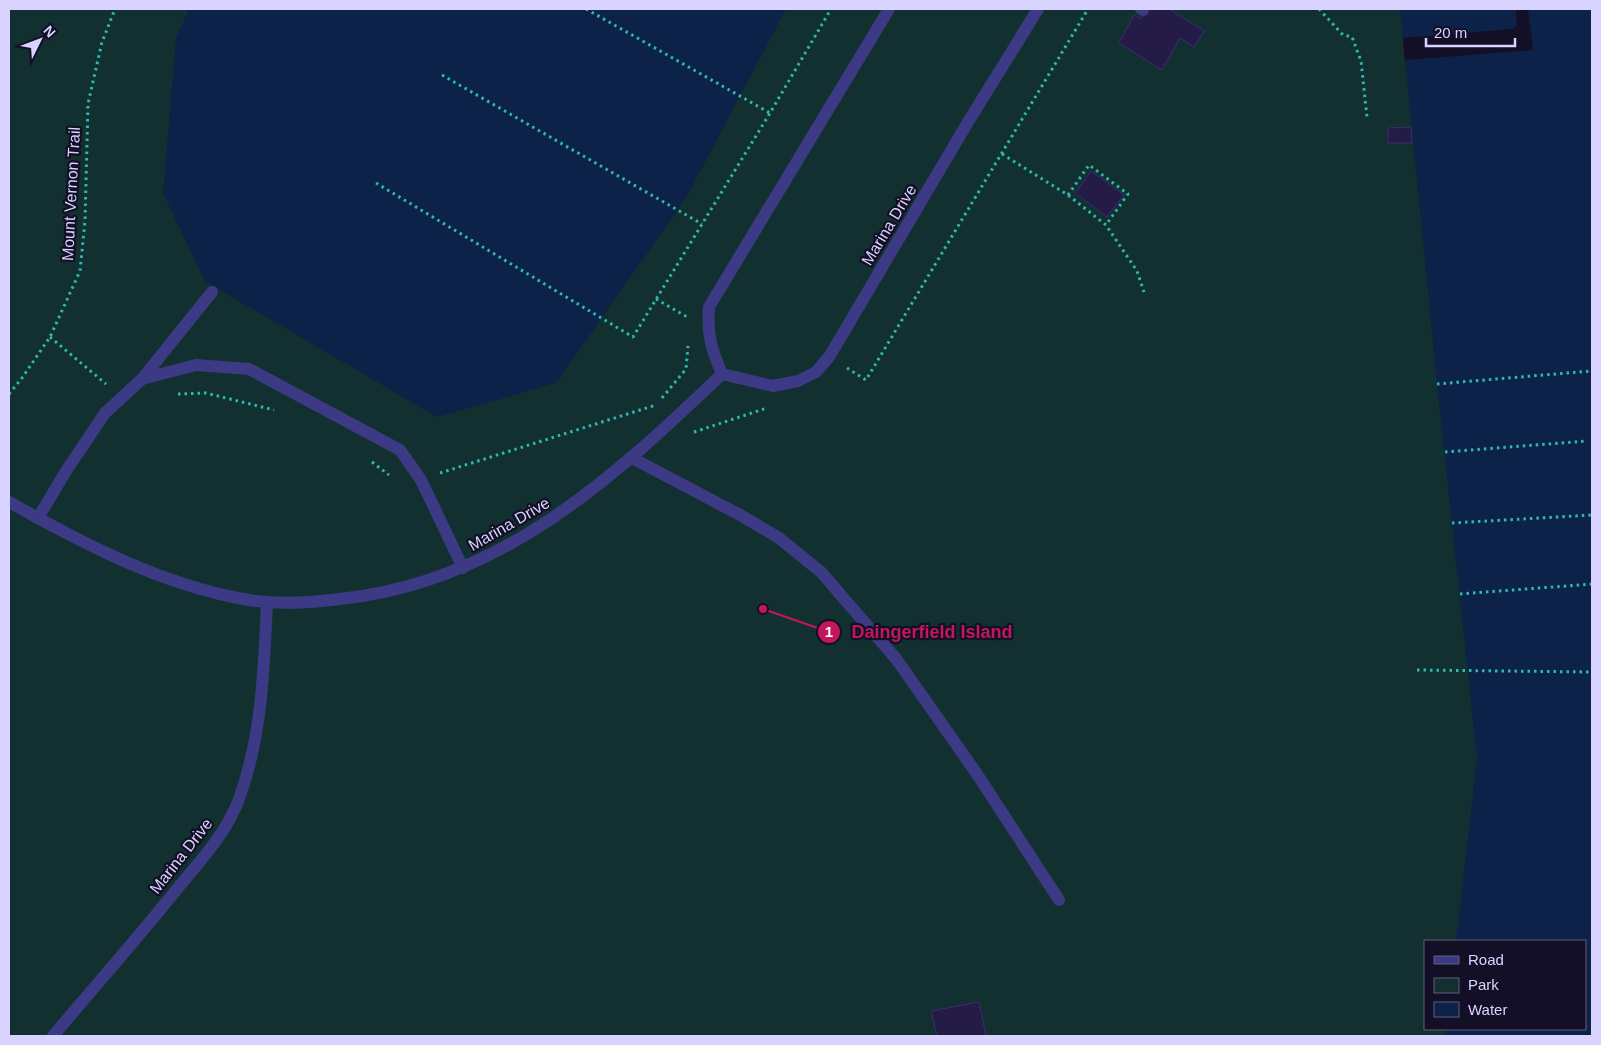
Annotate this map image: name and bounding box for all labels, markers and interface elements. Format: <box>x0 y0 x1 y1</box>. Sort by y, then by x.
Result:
north arrow <box>15 15 65 65</box>
scale bar <box>1426 15 1515 47</box>
text: N <box>40 22 59 40</box>
text: 20 m <box>1434 24 1467 41</box>
street label: Mount Vernon Trail <box>59 126 83 262</box>
street label: Marina Drive <box>858 182 920 268</box>
street label: Marina Drive <box>465 494 553 554</box>
callout: Daingerfield Island <box>816 615 1022 648</box>
text: Daingerfield Island <box>851 622 1013 642</box>
text: 1 <box>825 623 833 640</box>
street label: Marina Drive <box>146 815 216 897</box>
legend <box>1424 940 1586 1030</box>
text: Road <box>1468 951 1504 968</box>
text: Park <box>1468 976 1499 993</box>
text: Water <box>1468 1001 1507 1018</box>

